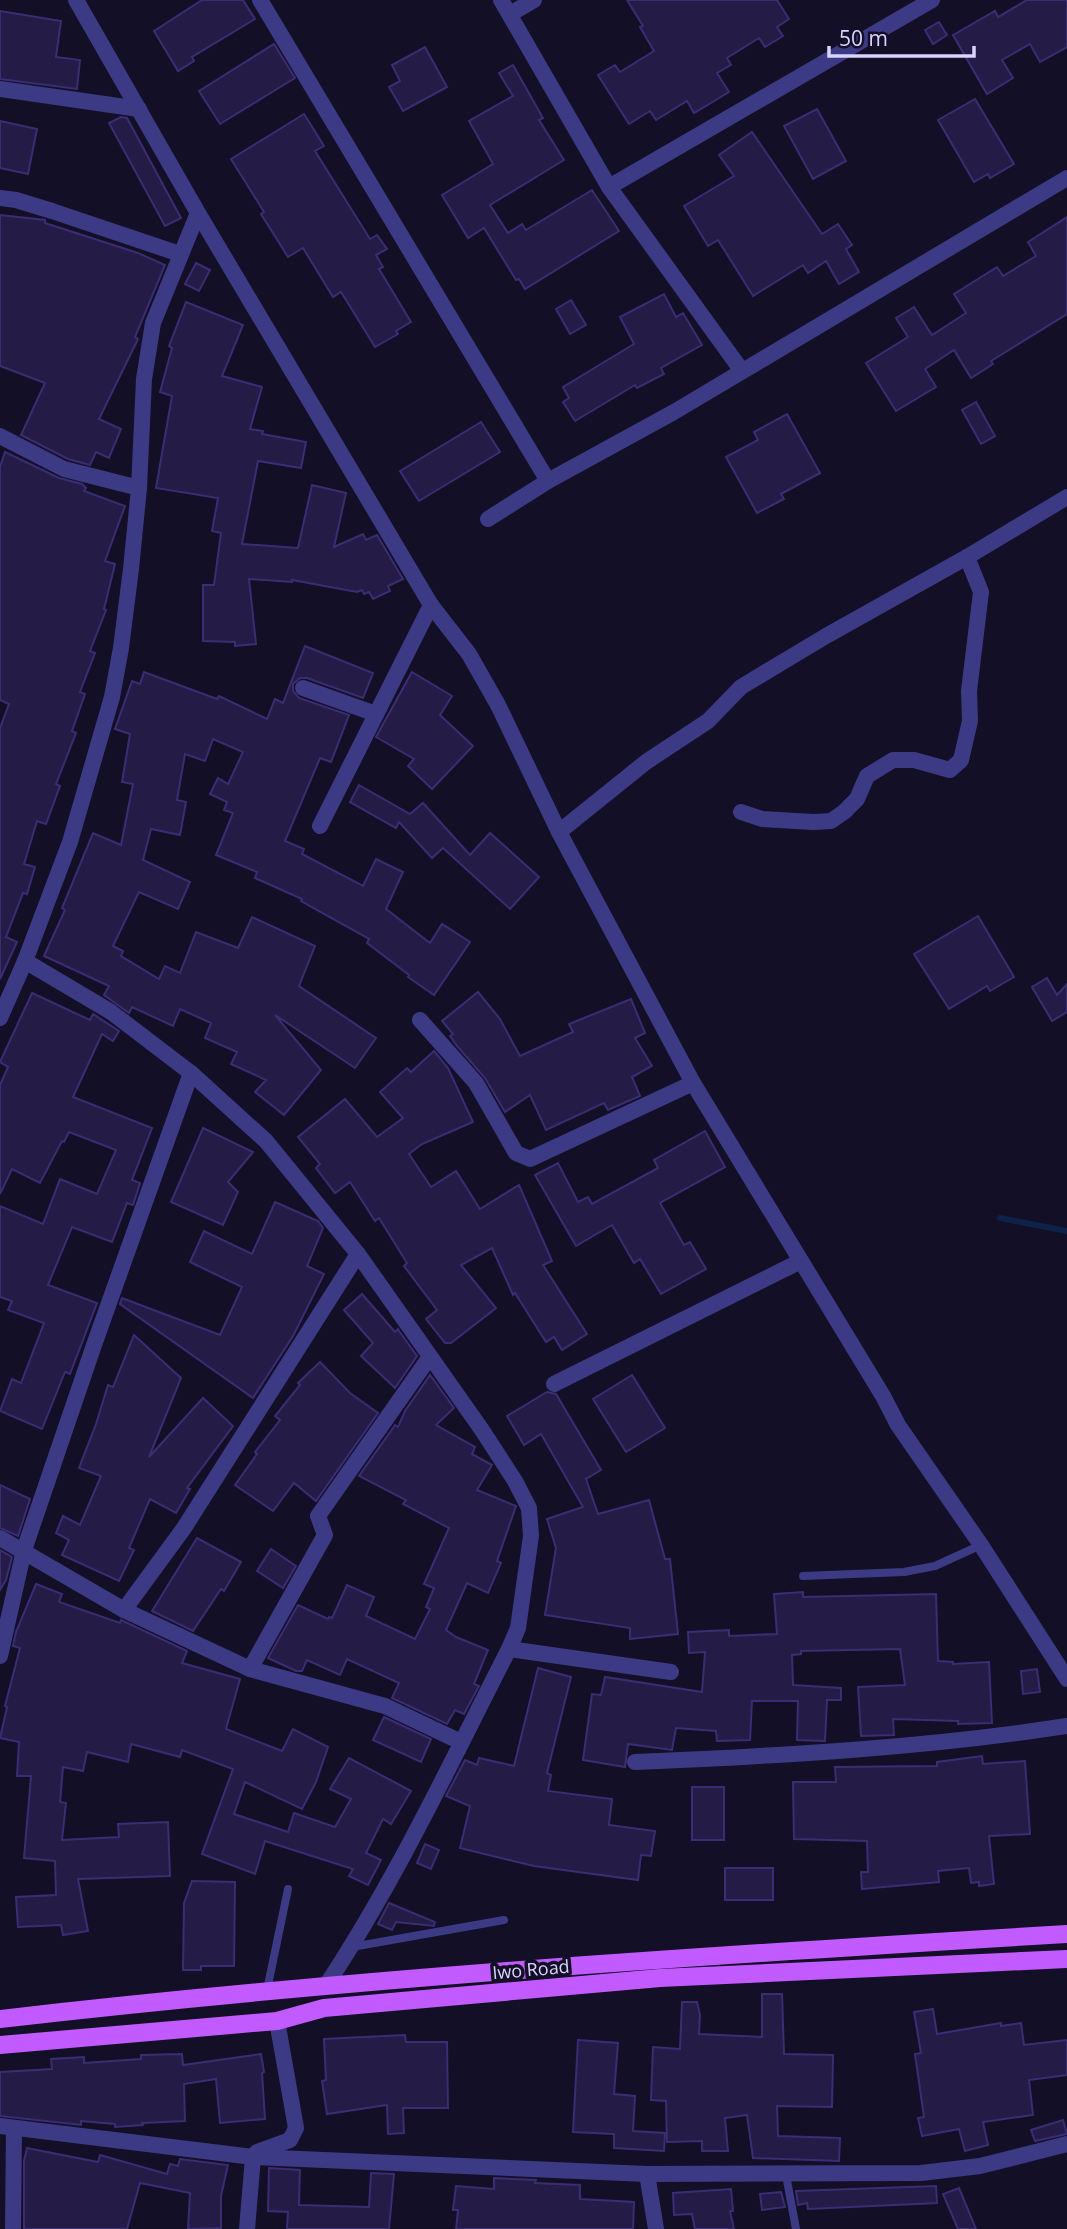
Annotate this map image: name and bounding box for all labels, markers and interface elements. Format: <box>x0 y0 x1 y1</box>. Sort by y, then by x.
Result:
scale bar <box>829 14 974 58</box>
text: 50 m <box>839 24 888 52</box>
street label: Iwo Road <box>491 1954 571 1984</box>

